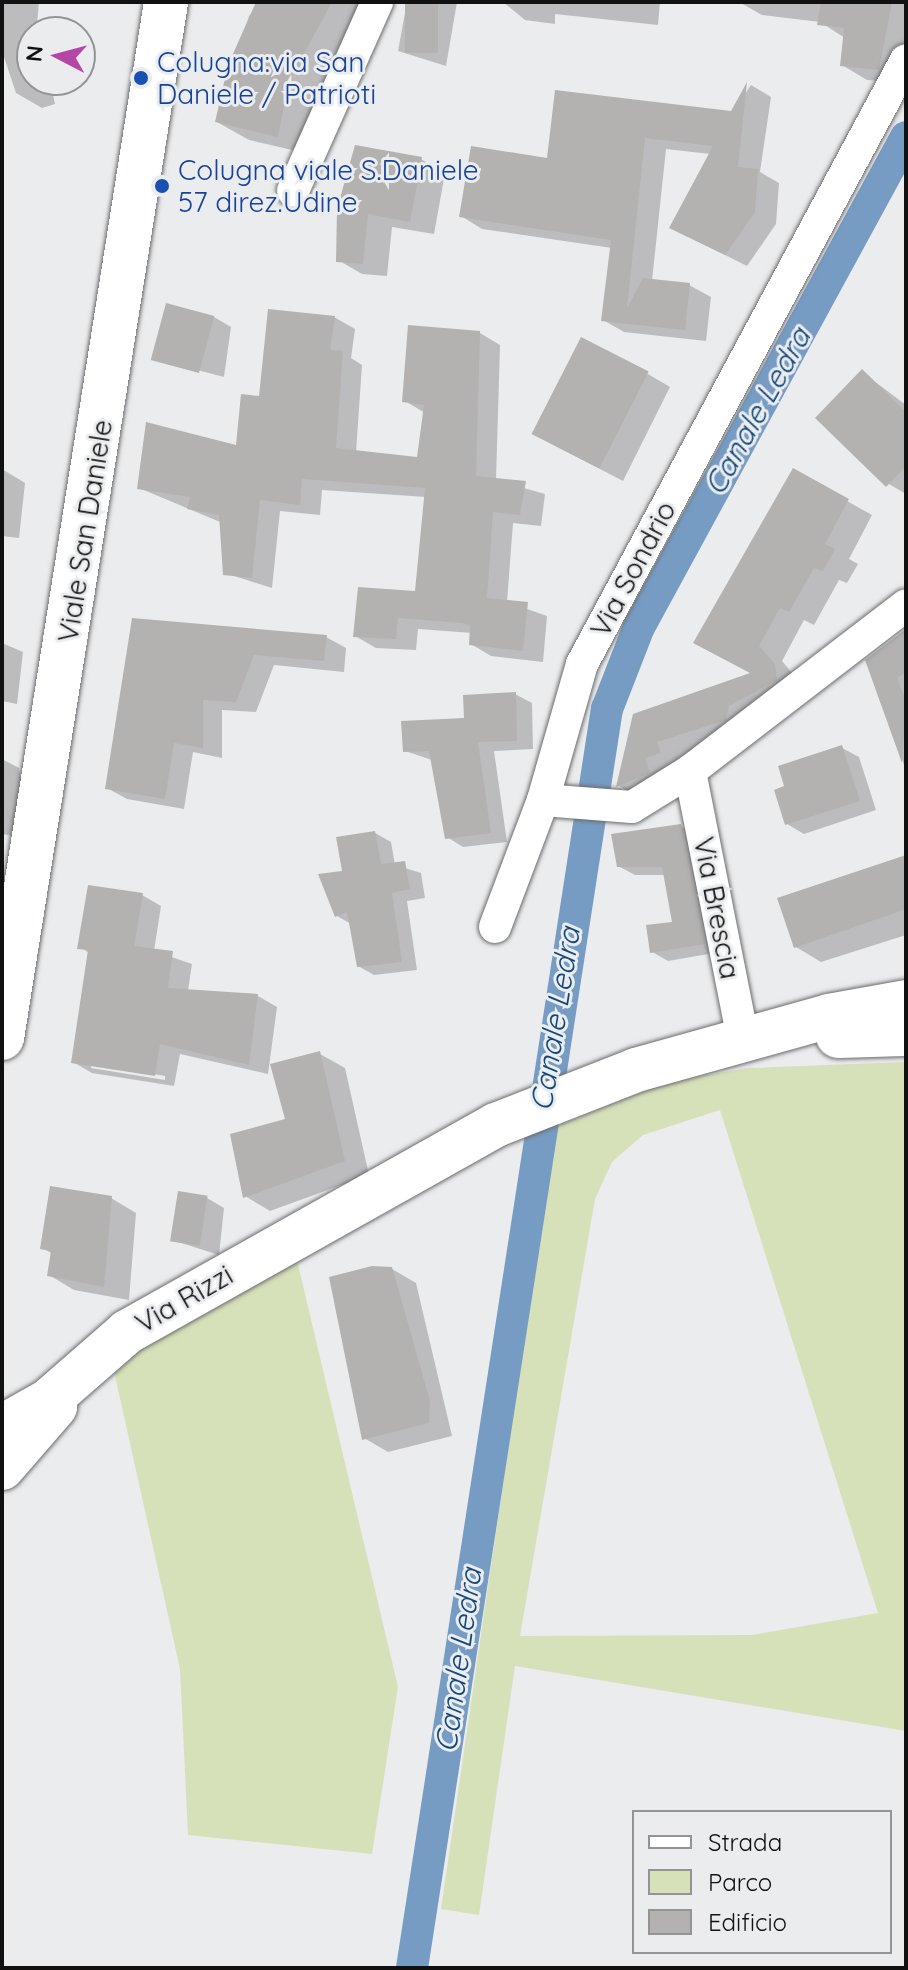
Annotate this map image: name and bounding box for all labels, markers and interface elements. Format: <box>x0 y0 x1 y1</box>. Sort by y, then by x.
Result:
north arrow <box>16 16 96 96</box>
text: N <box>19 44 49 63</box>
place label: Colugna:via San Daniele / Patrioti <box>157 45 376 111</box>
marker: Colugna:via San Daniele / Patrioti <box>132 69 150 87</box>
place label: Colugna viale S.Daniele 57 direz.Udine <box>178 153 479 219</box>
marker: Colugna viale S.Daniele 57 direz.Udine <box>153 177 171 195</box>
water label: Canale Ledra <box>696 321 818 501</box>
street label: Viale San Daniele <box>51 417 119 645</box>
street label: Via Sondrio <box>583 495 683 643</box>
street label: Via Brescia <box>687 834 747 982</box>
water label: Canale Ledra <box>523 925 587 1113</box>
street label: Via Rizzi <box>129 1258 239 1340</box>
water label: Canale Ledra <box>427 1566 489 1754</box>
legend <box>632 1810 892 1954</box>
text: Strada <box>708 1827 782 1857</box>
text: Parco <box>708 1867 772 1897</box>
text: Edificio <box>708 1907 787 1937</box>

